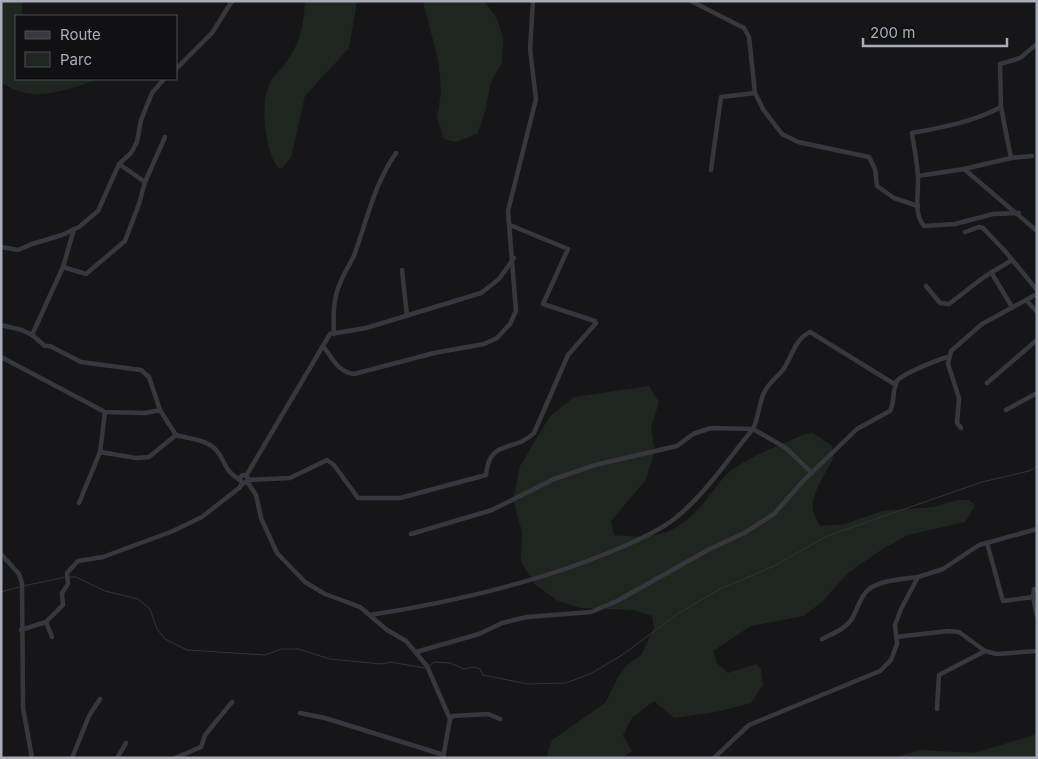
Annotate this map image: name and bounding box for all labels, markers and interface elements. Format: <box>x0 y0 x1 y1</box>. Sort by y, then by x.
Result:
legend <box>15 15 178 80</box>
scale bar <box>863 15 1007 47</box>
text: 200 m <box>870 23 915 42</box>
text: Route <box>60 25 101 44</box>
text: Parc <box>60 50 92 69</box>

